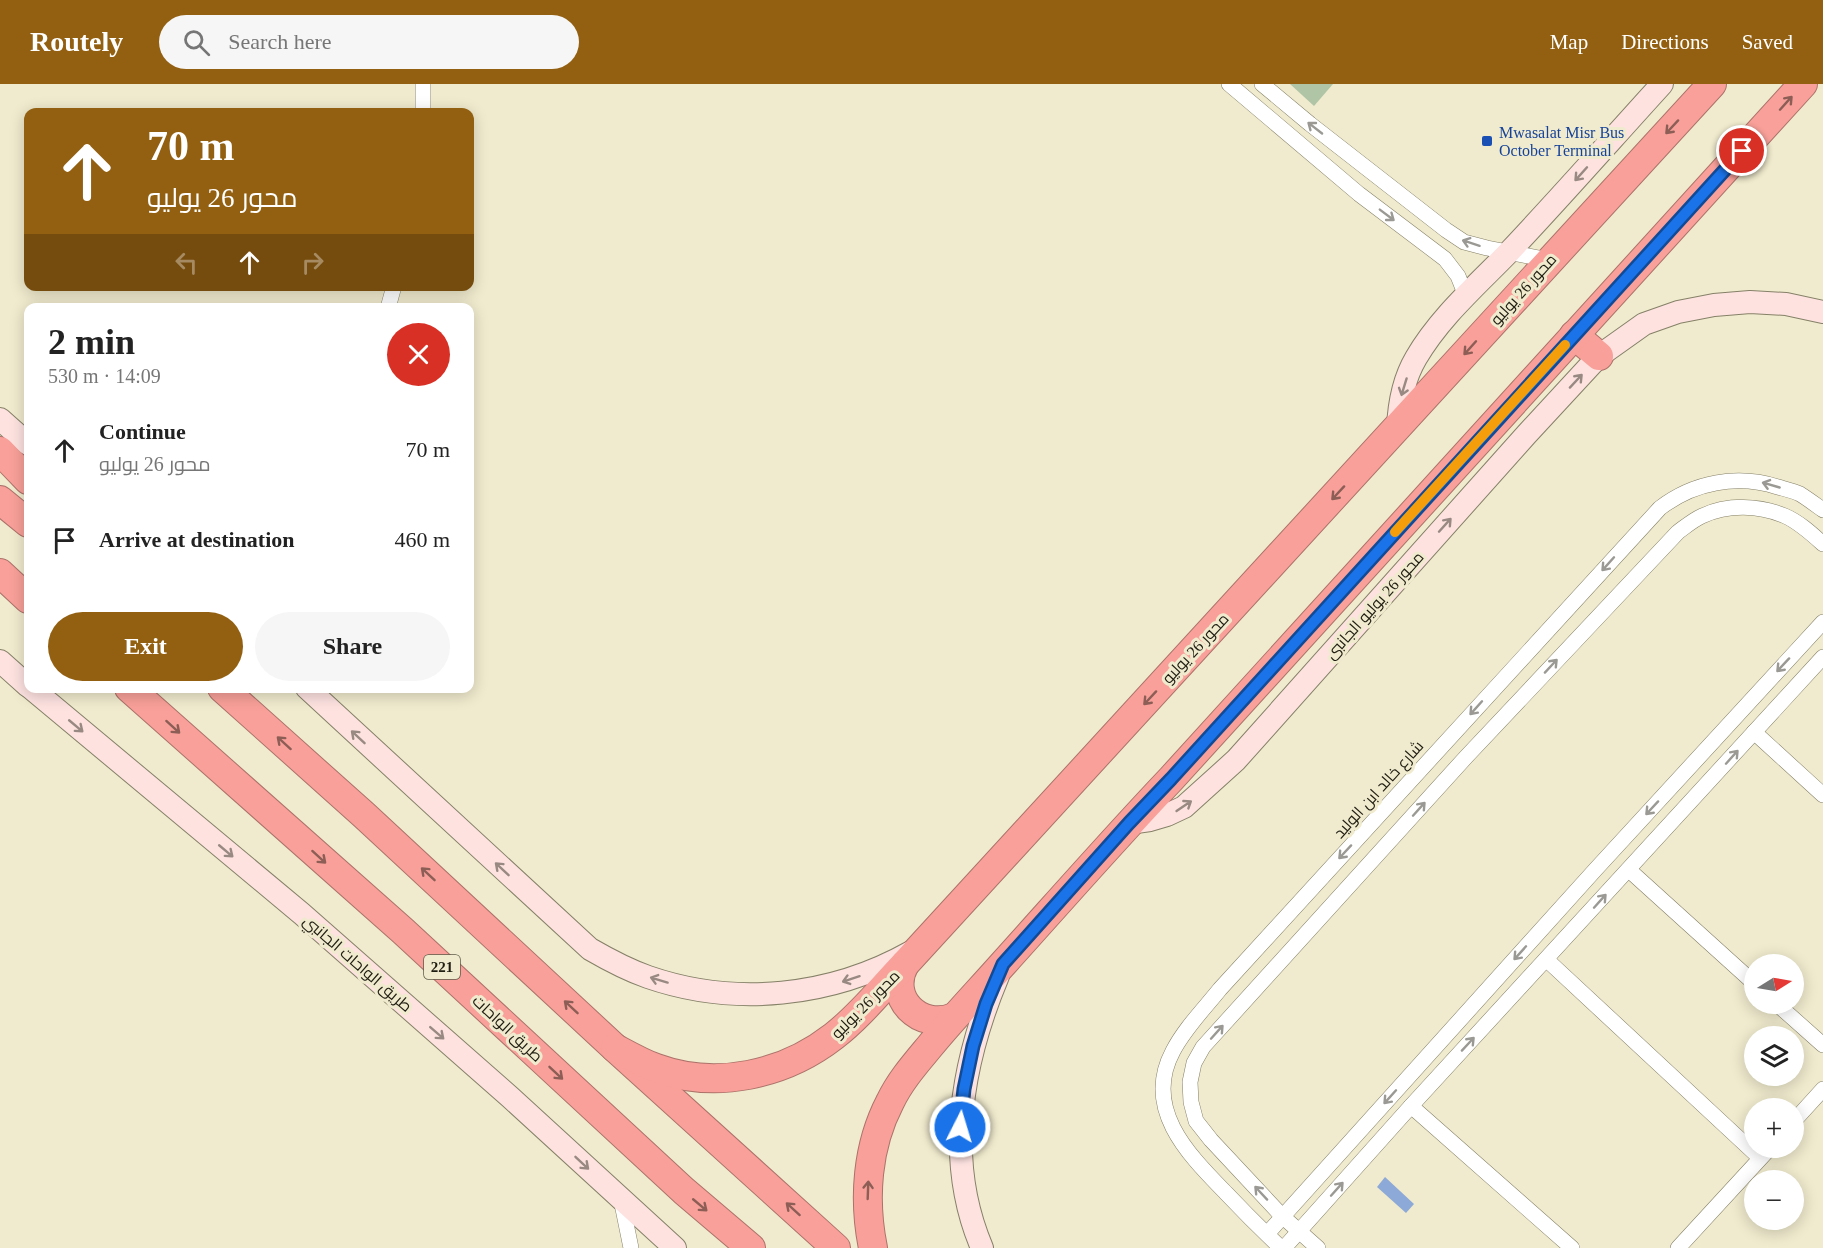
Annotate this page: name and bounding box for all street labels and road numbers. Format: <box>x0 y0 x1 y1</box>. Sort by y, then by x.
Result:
street label: محور 26 يوليو <box>1487 250 1560 329</box>
street label: محور 26 يوليو الجانبى <box>1322 548 1428 664</box>
street label: محور 26 يوليو <box>1159 610 1233 687</box>
street label: شارع خالد ابن الوليد <box>1330 737 1429 843</box>
street label: طريق الواحات الجانبي <box>297 912 415 1019</box>
road number: 221 <box>424 955 460 979</box>
street label: محور 26 يوليو <box>828 967 904 1043</box>
street label: طريق الواحات <box>468 992 546 1066</box>

